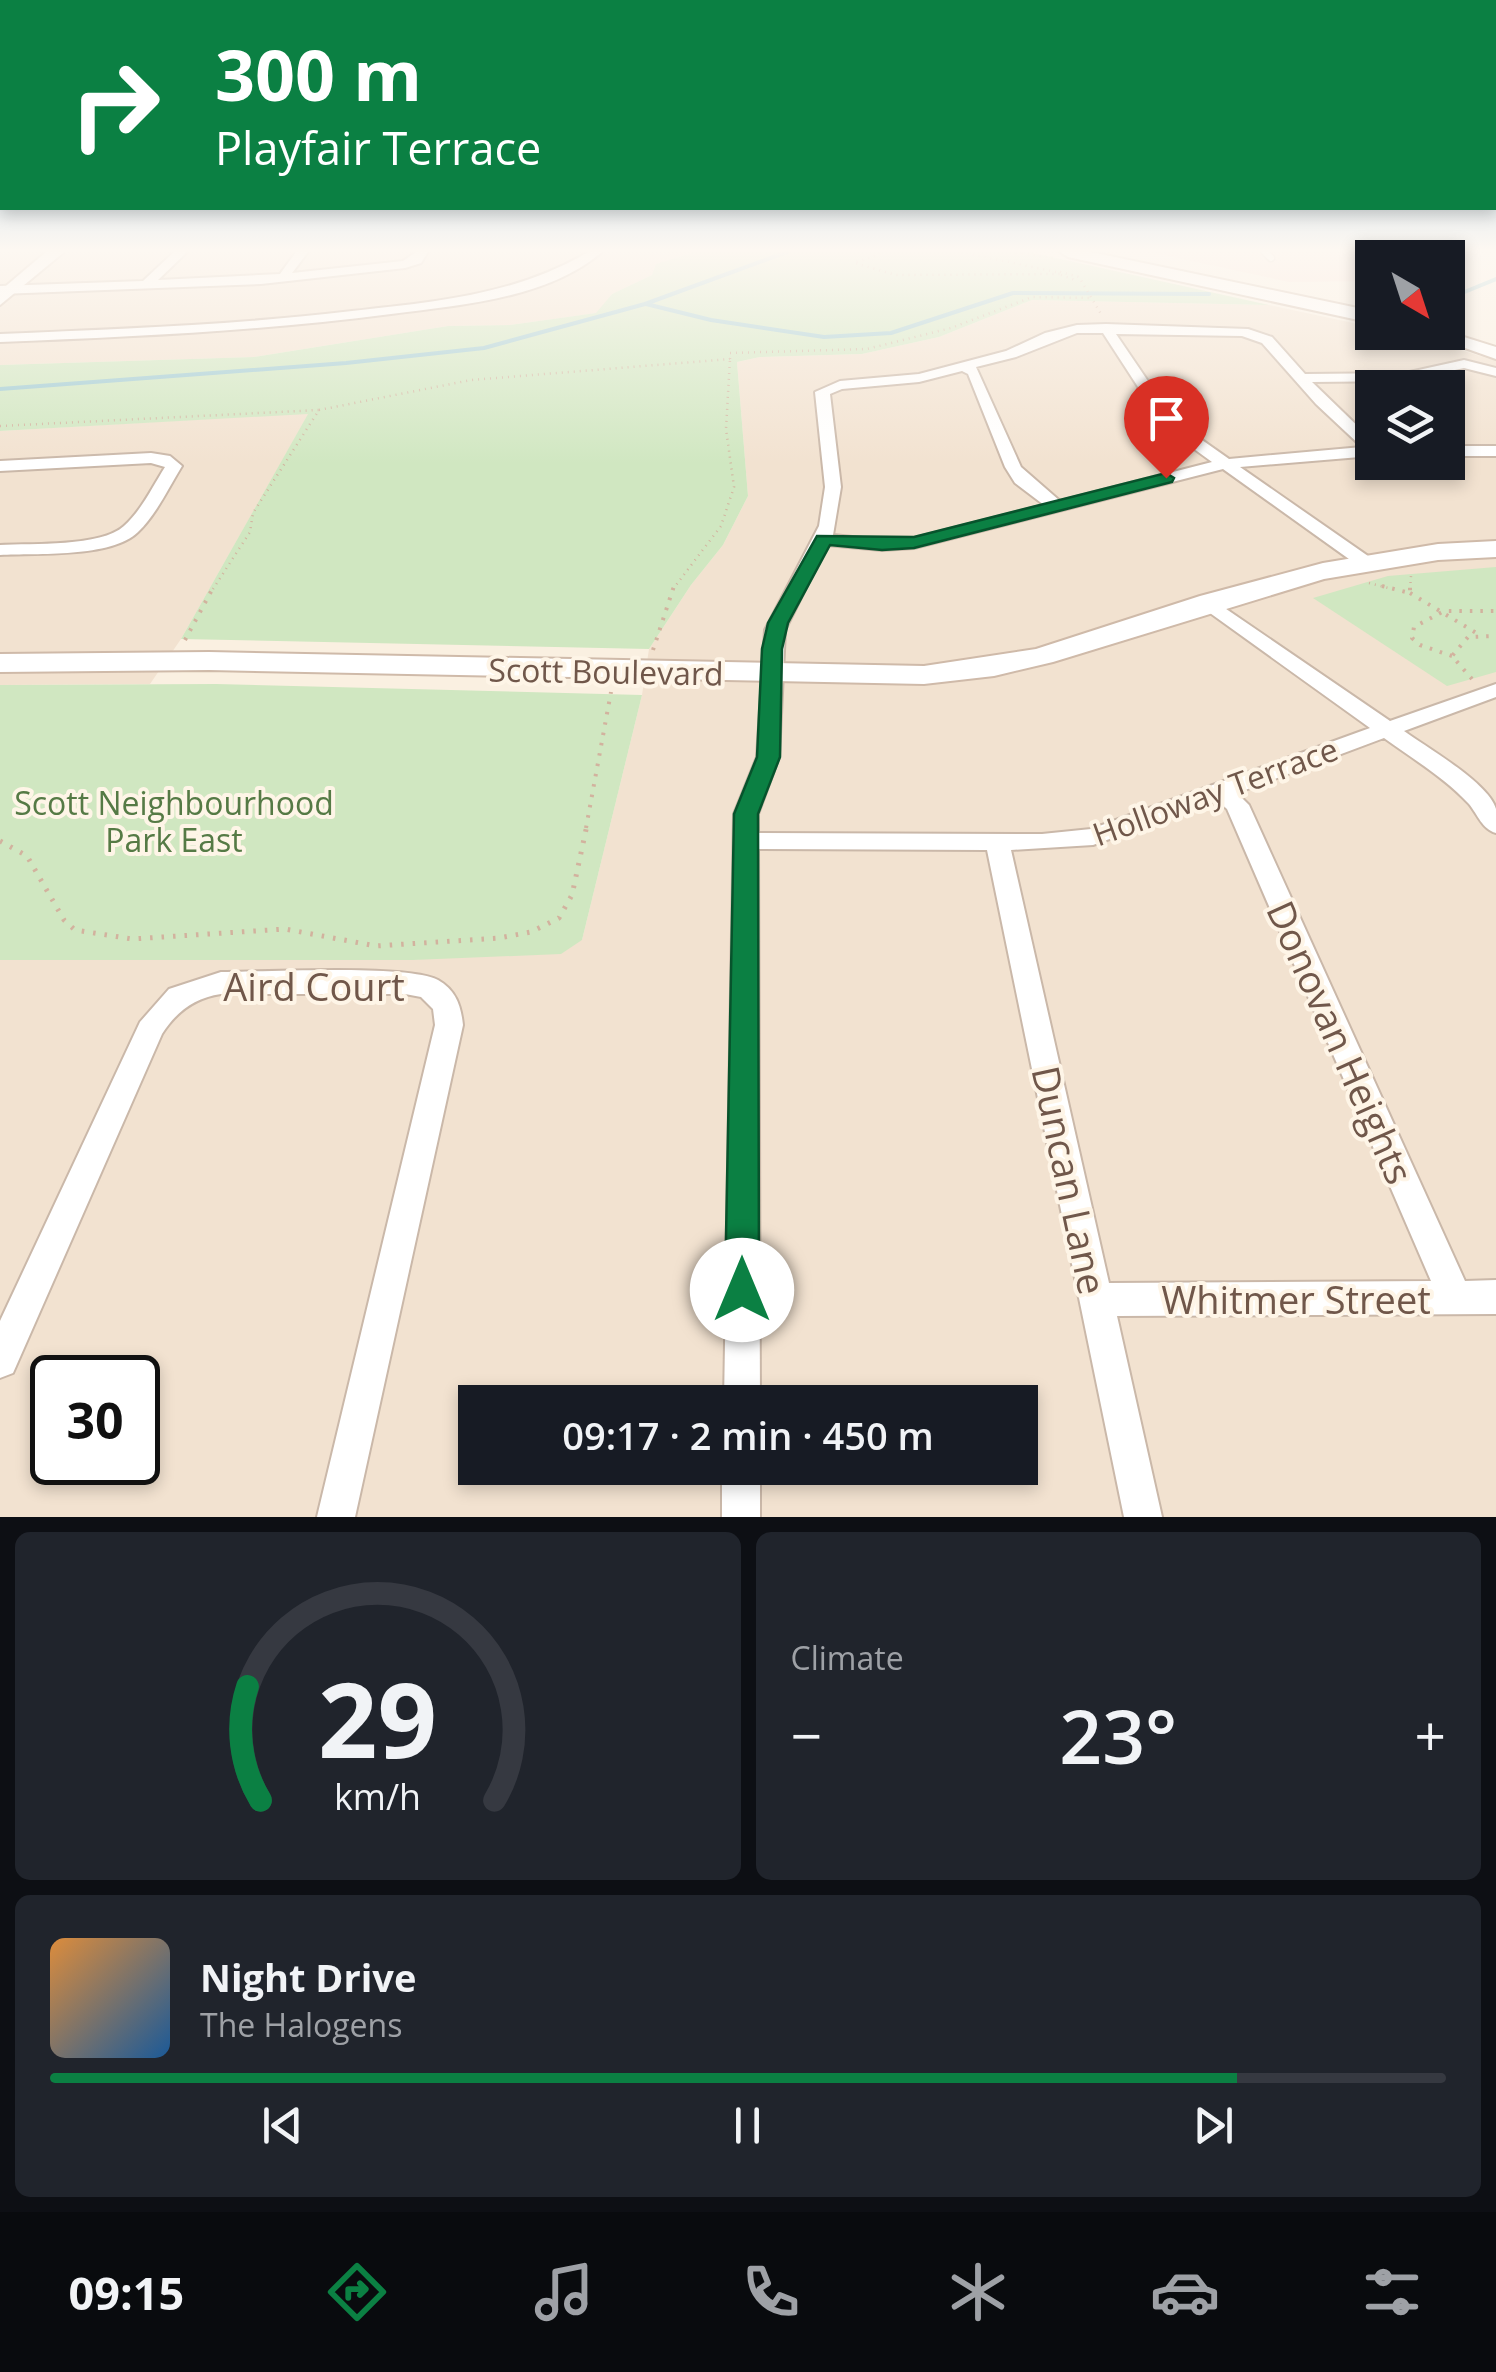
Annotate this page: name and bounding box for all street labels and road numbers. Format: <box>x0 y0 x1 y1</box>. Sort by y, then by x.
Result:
street label: Scott Boulevard <box>488 647 724 695</box>
street label: Holloway Terrace <box>1086 727 1344 855</box>
street label: Donovan Heights <box>1255 892 1427 1192</box>
street label: Aird Court <box>223 960 405 1012</box>
street label: Duncan Lane <box>1020 1061 1120 1299</box>
street label: Whitmer Street <box>1161 1273 1431 1325</box>

